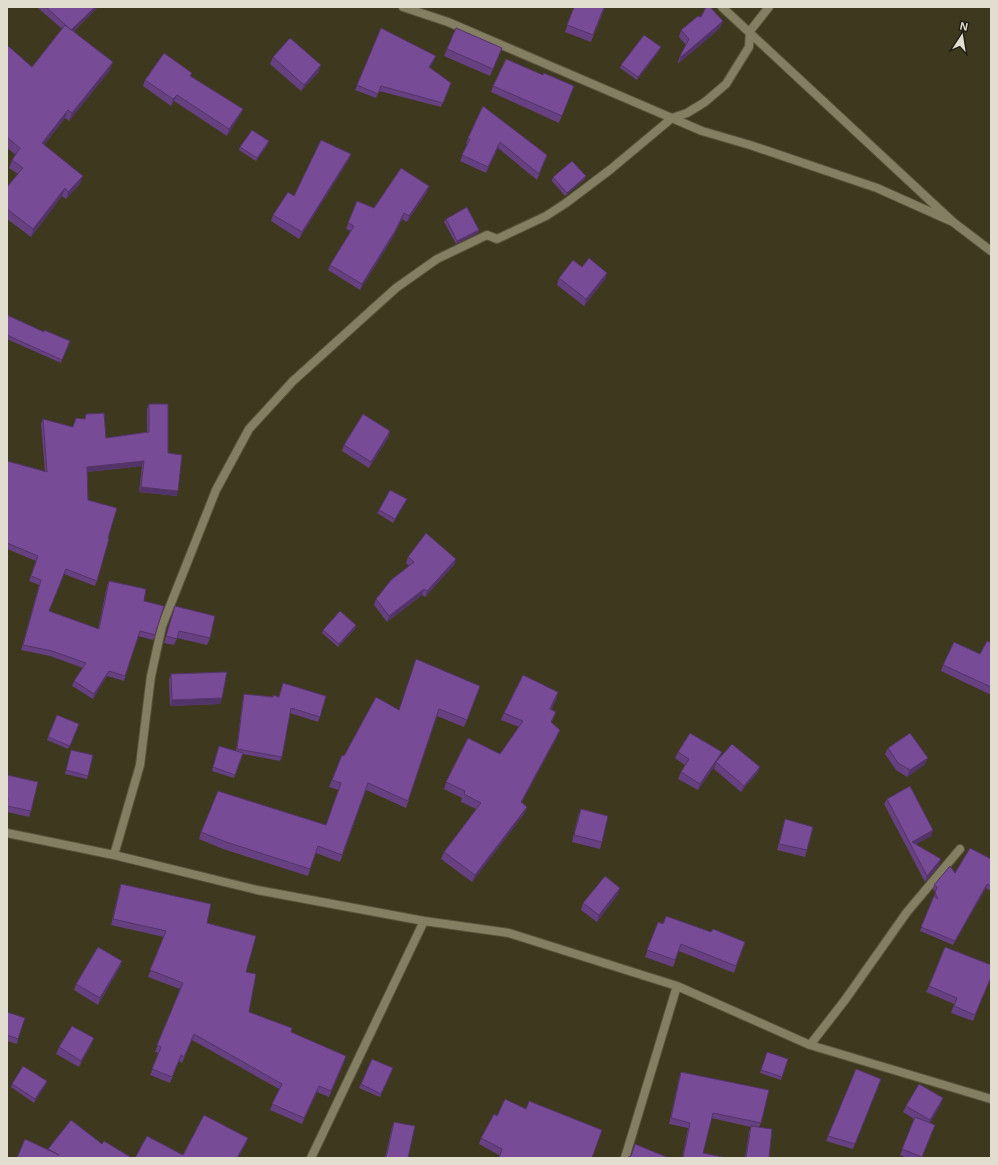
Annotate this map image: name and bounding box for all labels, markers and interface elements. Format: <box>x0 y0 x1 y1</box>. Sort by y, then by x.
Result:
north arrow <box>942 16 982 56</box>
text: N <box>959 20 969 33</box>

